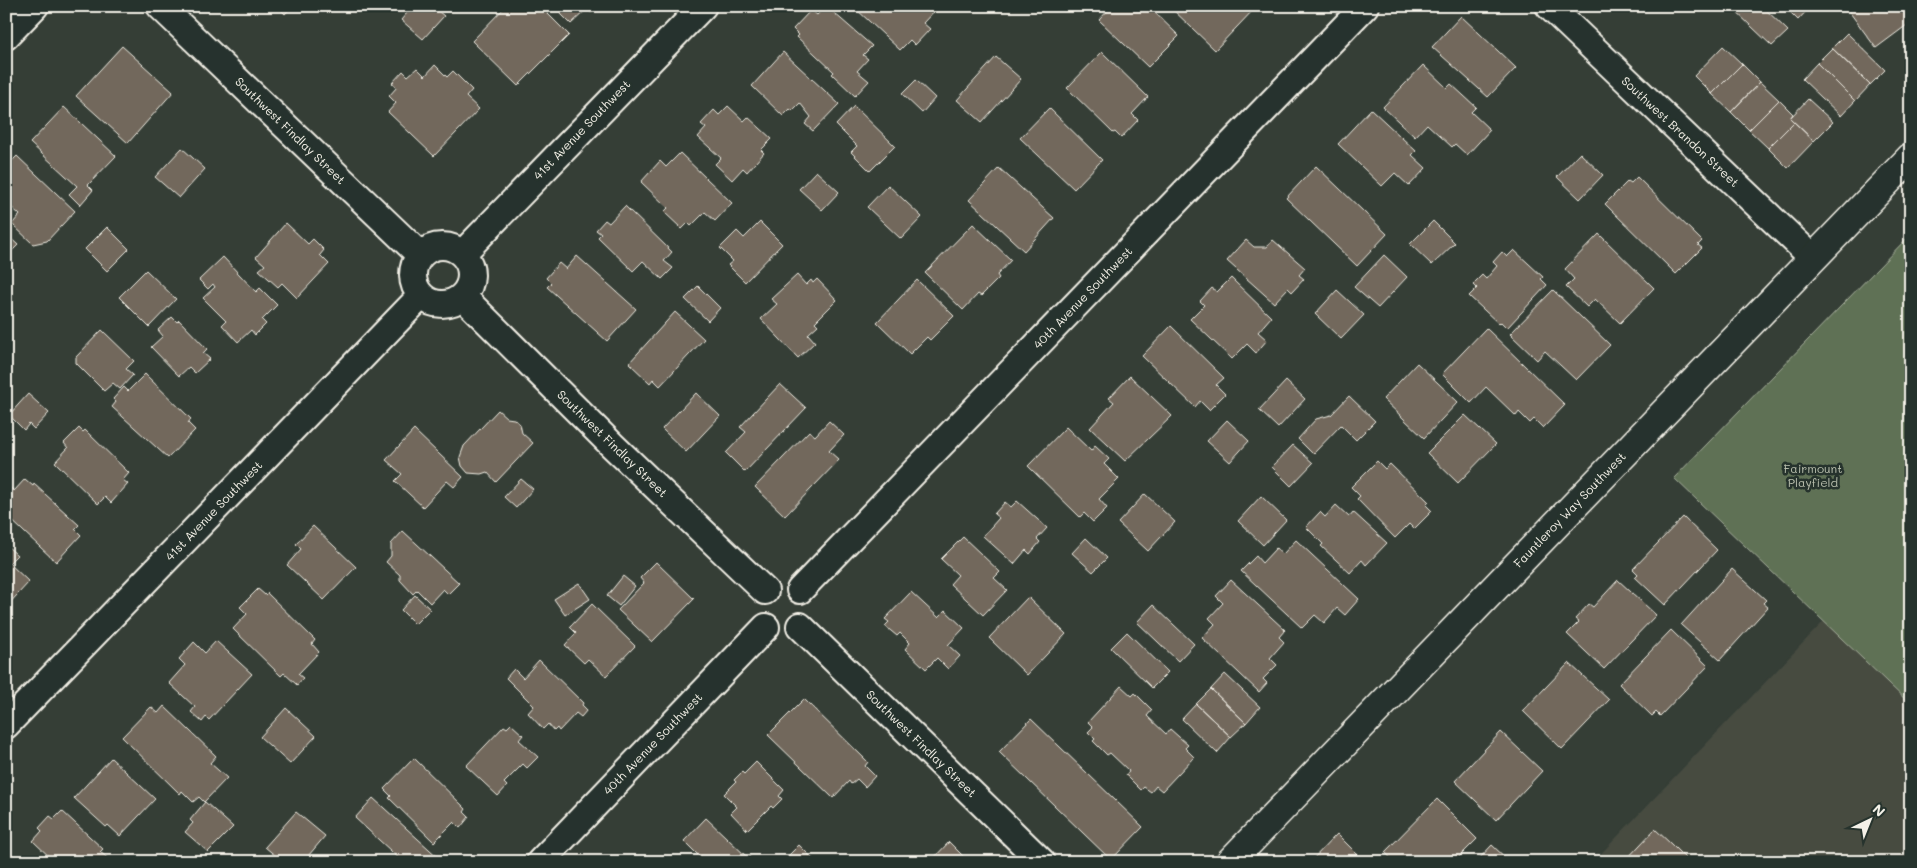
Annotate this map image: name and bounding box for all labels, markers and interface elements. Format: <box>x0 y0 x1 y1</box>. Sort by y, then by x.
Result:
street label: Southwest Brandon Street <box>1618 72 1743 190</box>
street label: Southwest Findlay Street <box>232 73 349 187</box>
street label: 41st Avenue Southwest <box>529 76 633 183</box>
street label: 40th Avenue Southwest <box>1029 243 1135 352</box>
street label: Southwest Findlay Street <box>554 386 671 500</box>
street label: Fauntleroy Way Southwest <box>1510 448 1629 571</box>
street label: 41st Avenue Southwest <box>161 457 265 564</box>
park label: Fairmount Playfield <box>1783 460 1843 490</box>
street label: Southwest Findlay Street <box>863 686 980 800</box>
street label: 40th Avenue Southwest <box>599 689 705 798</box>
north arrow <box>1844 796 1894 846</box>
text: N <box>1869 800 1890 821</box>

